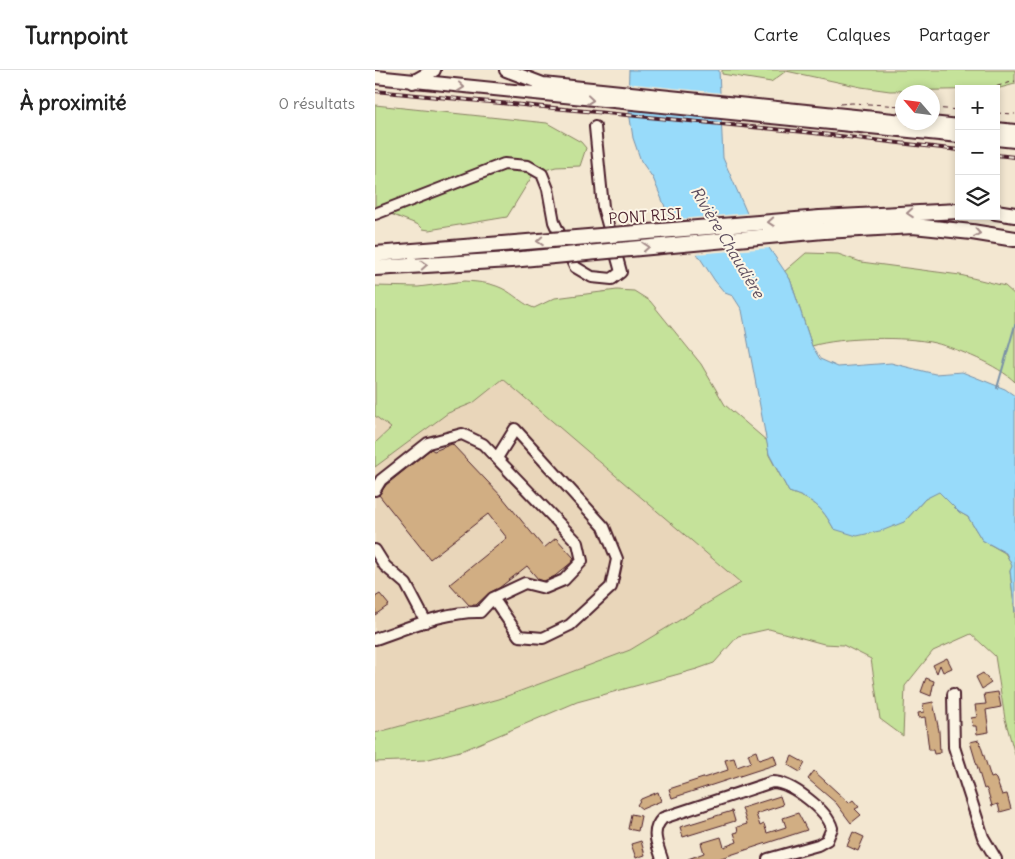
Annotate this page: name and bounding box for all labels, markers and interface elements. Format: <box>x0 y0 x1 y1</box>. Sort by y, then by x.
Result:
text: Turnpoint <box>25 20 128 50</box>
text: Carte <box>753 23 798 46</box>
text: Calques <box>826 23 891 46</box>
text: Partager <box>919 23 990 46</box>
one-way arrow <box>458 81 466 92</box>
north arrow <box>895 85 940 130</box>
map controls <box>955 85 1000 220</box>
button: + <box>955 85 1000 130</box>
text: À proximité <box>20 89 127 116</box>
text: 0 résultats <box>279 93 355 113</box>
one-way arrow <box>586 94 594 105</box>
button: − <box>955 130 1000 175</box>
button: layers <box>955 175 1000 220</box>
water label: Rivière Chaudière <box>687 183 770 303</box>
street label: PONT RISI <box>608 204 682 228</box>
one-way arrow <box>906 207 914 218</box>
one-way arrow <box>767 217 775 228</box>
one-way arrow <box>972 227 981 237</box>
one-way arrow <box>535 235 543 246</box>
one-way arrow <box>643 242 651 253</box>
one-way arrow <box>420 260 428 271</box>

